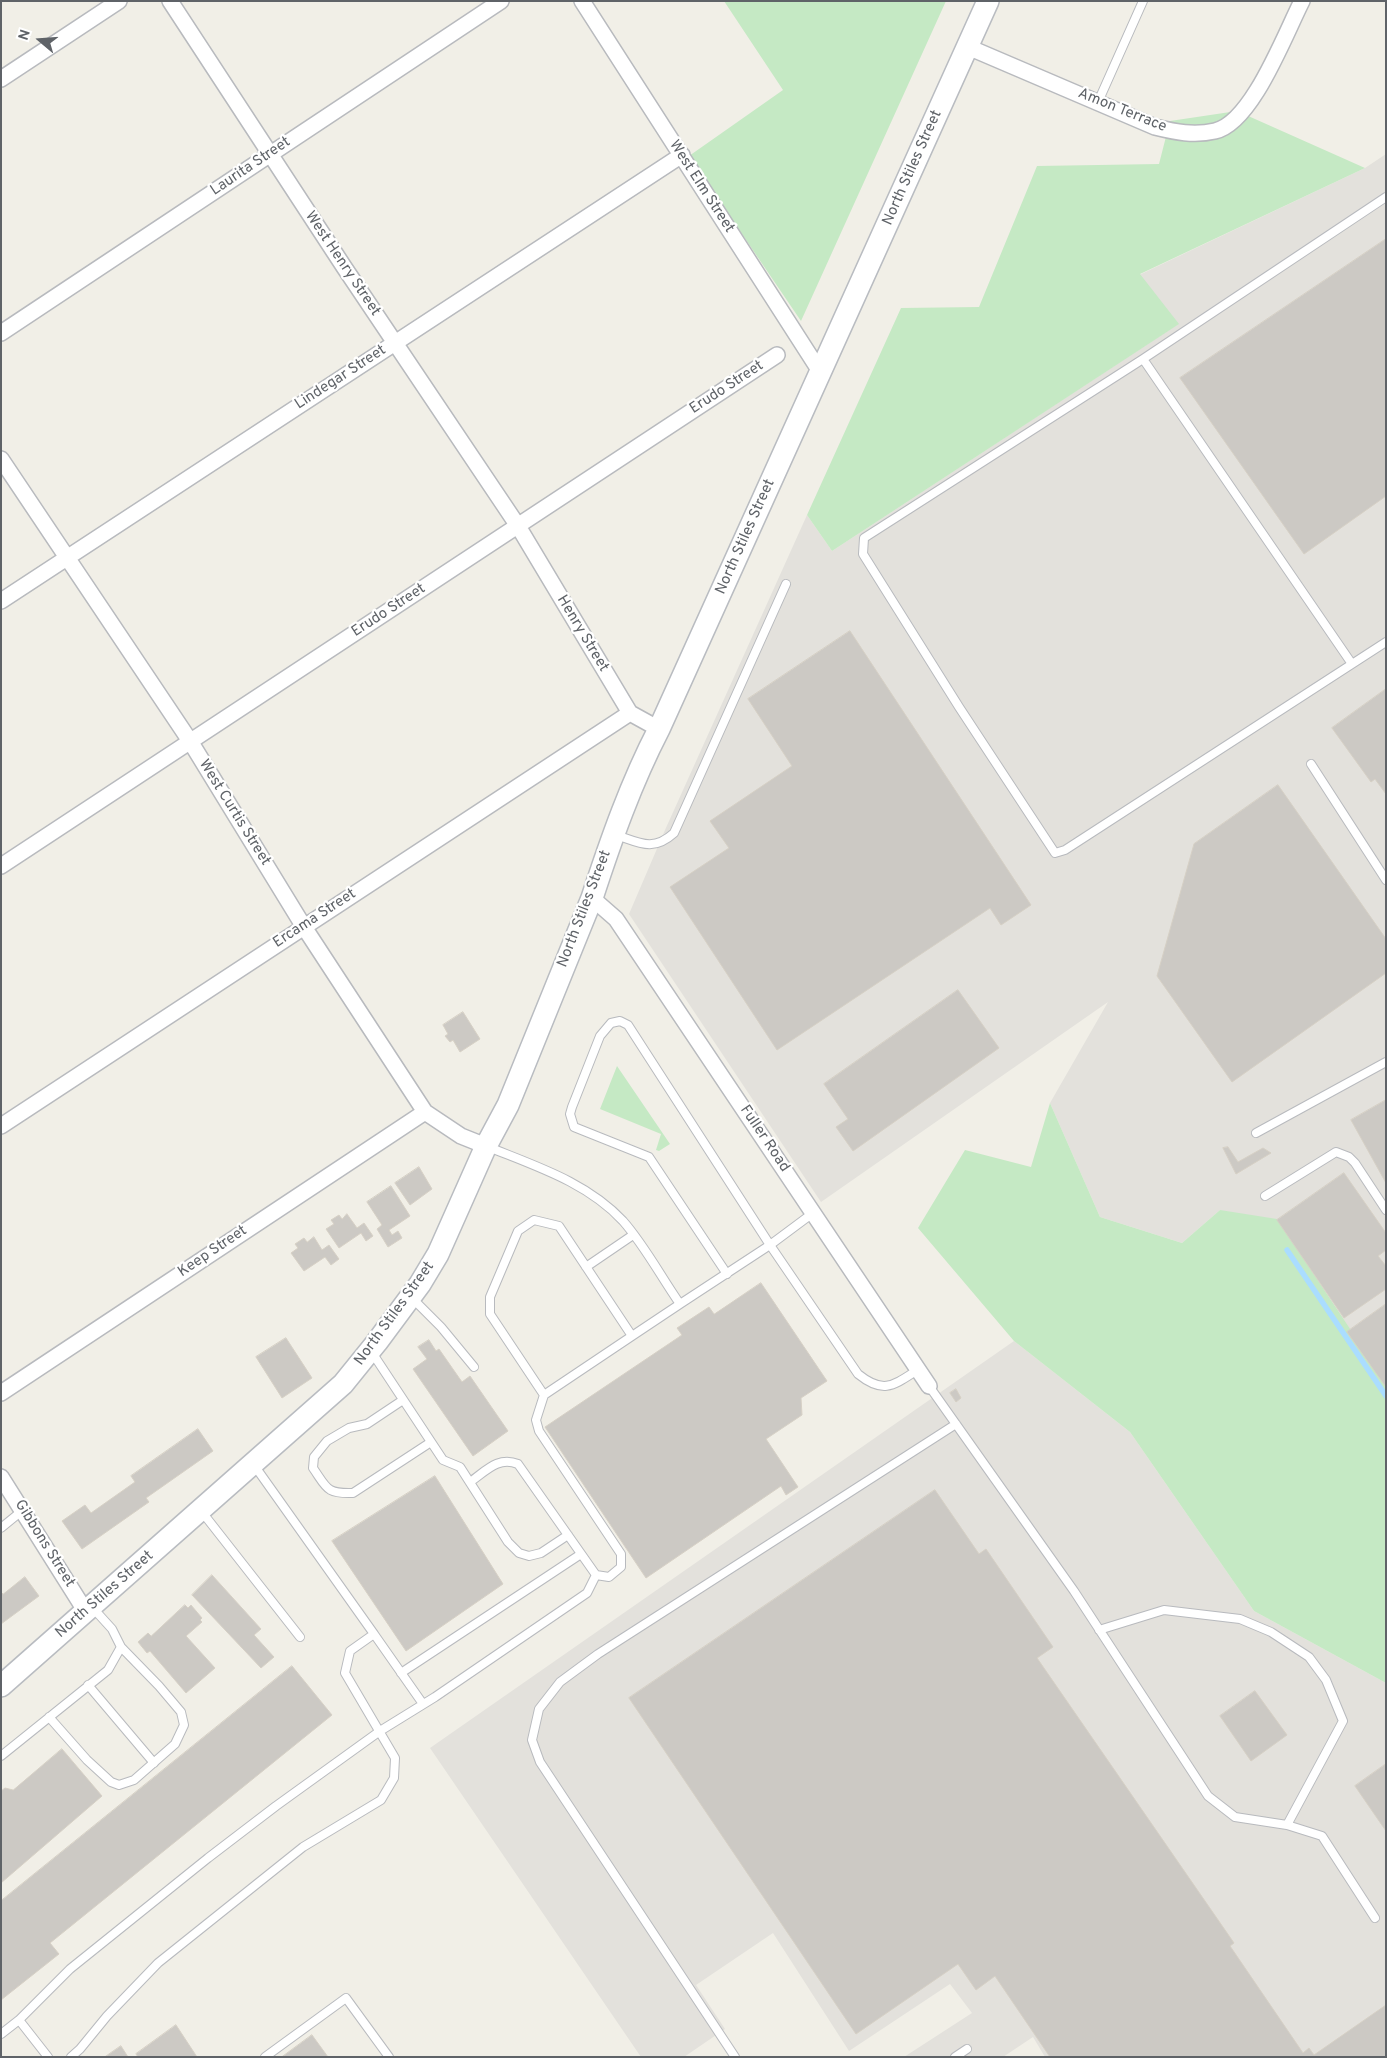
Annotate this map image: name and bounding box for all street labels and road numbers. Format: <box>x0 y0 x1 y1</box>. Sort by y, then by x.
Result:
street label: Amon Terrace <box>1075 85 1169 137</box>
street label: North Stiles Street <box>880 108 946 228</box>
street label: Laurita Street <box>208 134 294 200</box>
street label: West Elm Street <box>664 137 738 237</box>
street label: West Henry Street <box>300 208 384 320</box>
street label: Lindegar Street <box>292 342 390 414</box>
street label: Erudo Street <box>687 357 767 419</box>
street label: North Stiles Street <box>713 477 779 597</box>
street label: Erudo Street <box>349 580 429 642</box>
street label: Henry Street <box>552 592 612 676</box>
street label: West Curtis Street <box>194 757 274 869</box>
street label: North Stiles Street <box>554 848 616 970</box>
street label: Ercama Street <box>270 886 360 952</box>
street label: Fuller Road <box>735 1102 793 1176</box>
street label: Keep Street <box>175 1222 251 1282</box>
street label: North Stiles Street <box>351 1259 439 1369</box>
street label: Gibbons Street <box>10 1497 78 1591</box>
street label: North Stiles Street <box>52 1548 158 1642</box>

